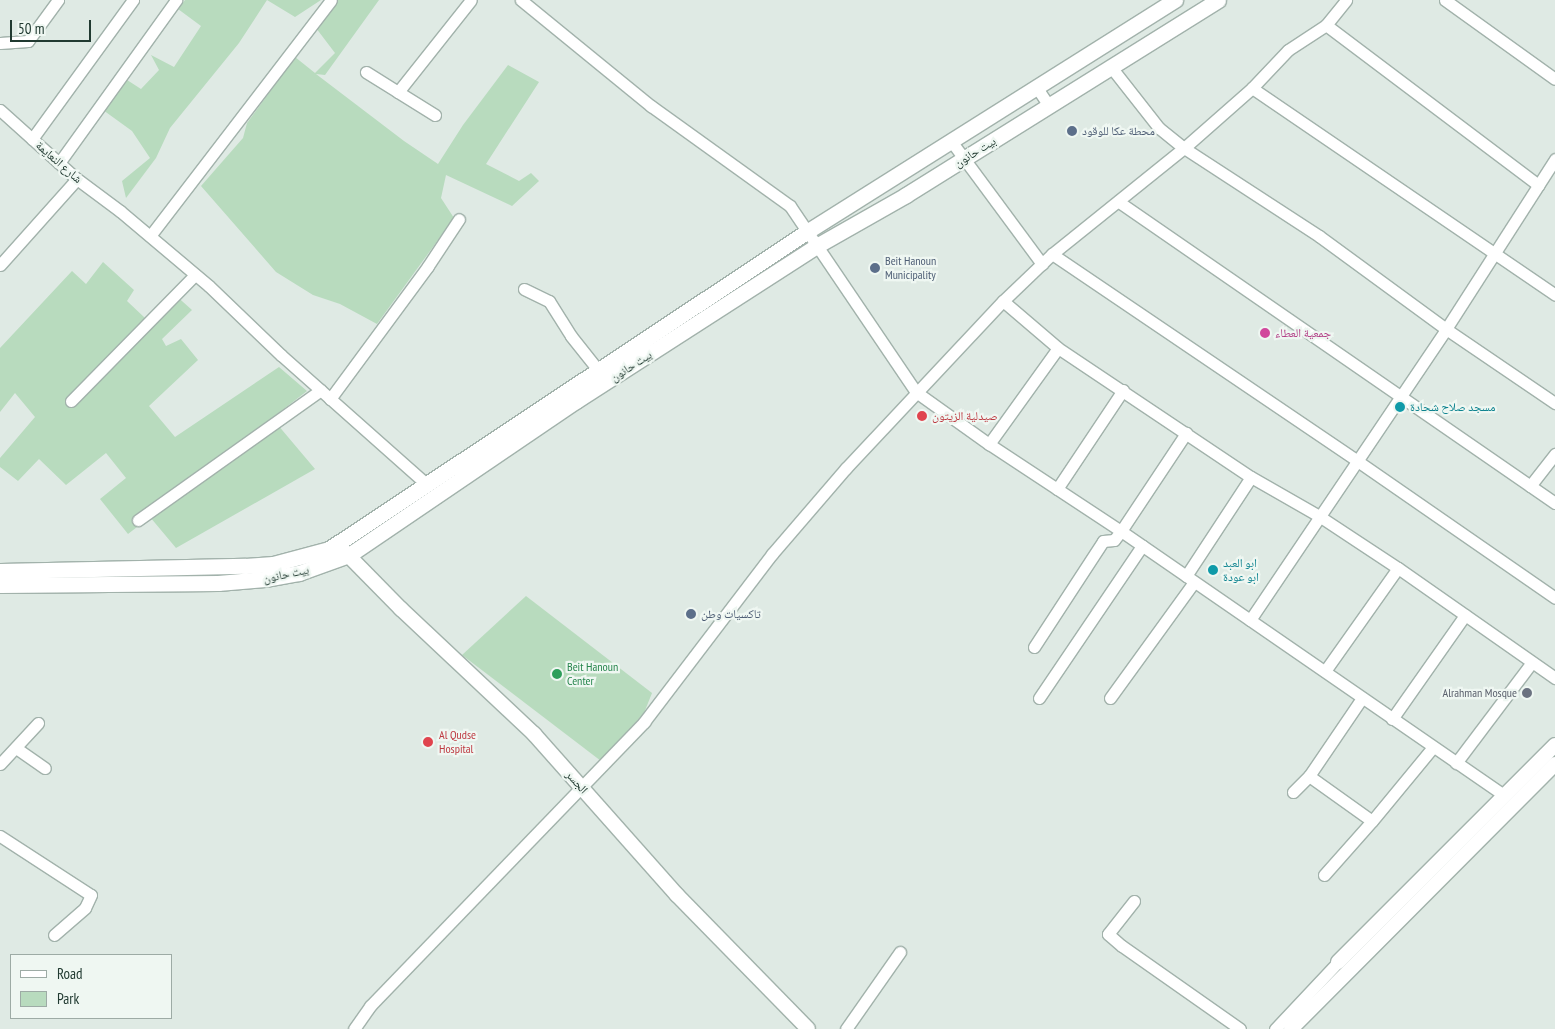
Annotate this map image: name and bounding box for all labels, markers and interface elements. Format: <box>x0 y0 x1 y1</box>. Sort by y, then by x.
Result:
scale bar <box>12 10 94 42</box>
text: 50 m <box>18 19 44 38</box>
place label: محطة عكا للوقود <box>1082 124 1155 138</box>
marker: محطة عكا للوقود <box>1066 125 1078 137</box>
street label: بيت حانون <box>951 134 999 170</box>
street label: شارع النعايمة <box>33 138 85 186</box>
place label: Beit Hanoun Municipality <box>885 254 936 282</box>
marker: Beit Hanoun Municipality <box>869 262 881 274</box>
place label: جمعية العطاء <box>1275 326 1331 340</box>
marker: جمعية العطاء <box>1259 327 1271 339</box>
street label: بيت حانون <box>608 347 654 385</box>
place label: مسجد صلاح شحادة <box>1410 400 1495 414</box>
marker: مسجد صلاح شحادة <box>1394 401 1406 413</box>
place label: صيدلية الزيتون <box>932 409 998 423</box>
marker: صيدلية الزيتون <box>916 410 928 422</box>
place label: ابو العبد ابو عودة <box>1223 556 1259 584</box>
street label: بيت حانون <box>262 562 310 586</box>
marker: ابو العبد ابو عودة <box>1207 564 1219 576</box>
place label: تاكسيات وطن <box>701 607 761 621</box>
marker: تاكسيات وطن <box>685 608 697 620</box>
place label: Beit Hanoun Center <box>567 660 618 688</box>
marker: Beit Hanoun Center <box>551 668 563 680</box>
place label: Alrahman Mosque <box>1443 686 1517 700</box>
marker: Alrahman Mosque <box>1521 687 1533 699</box>
place label: Al Qudse Hospital <box>439 728 476 756</box>
marker: Al Qudse Hospital <box>421 735 435 749</box>
street label: الجسر <box>563 767 591 797</box>
legend <box>10 954 172 1019</box>
text: Road <box>57 964 83 983</box>
text: Park <box>57 989 79 1008</box>

